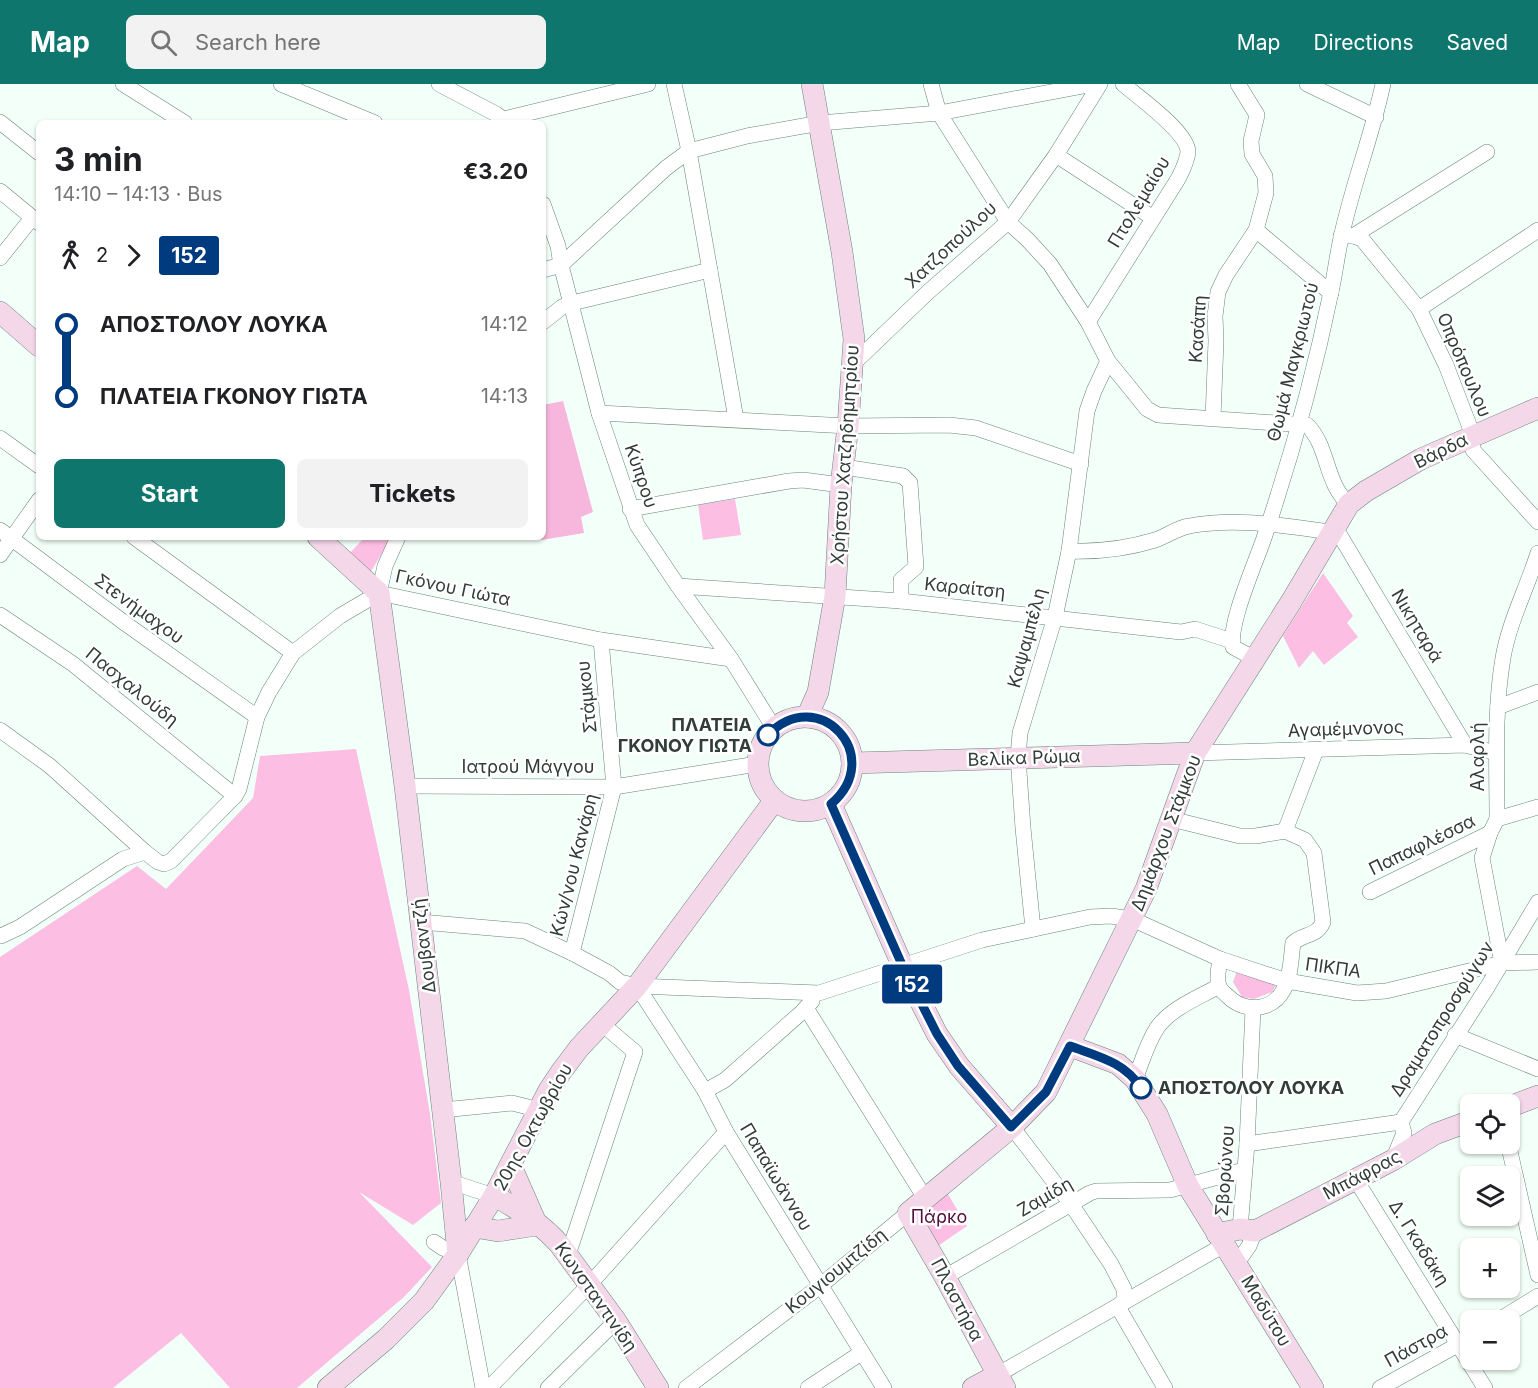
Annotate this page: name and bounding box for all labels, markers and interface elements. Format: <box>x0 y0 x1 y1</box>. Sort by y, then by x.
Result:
search box <box>126 15 546 69</box>
text: Map <box>30 25 90 59</box>
icon: search <box>147 26 180 59</box>
text: Search here <box>195 29 321 55</box>
text: Map <box>1237 30 1280 55</box>
text: Directions <box>1313 30 1414 55</box>
text: Saved <box>1447 30 1508 55</box>
text: 3 min <box>54 139 143 179</box>
street label: Πτολεμαίου <box>1103 152 1174 251</box>
text: €3.20 <box>463 158 528 184</box>
text: 14:10 – 14:13 · Bus <box>54 182 223 206</box>
street label: Χατζοπούλου <box>901 197 1001 292</box>
icon: walk <box>54 239 87 272</box>
icon: forward <box>117 239 150 272</box>
text: 2 <box>96 243 108 267</box>
text: 152 <box>171 243 207 268</box>
street label: Θωμά Μαγκριωτού <box>1263 280 1322 444</box>
street label: Κασάπη <box>1185 294 1210 363</box>
street label: Οπρόπουλου <box>1433 309 1496 420</box>
text: ΑΠΟΣΤΟΛΟΥ ΛΟΥΚΑ <box>100 311 328 337</box>
text: 14:12 <box>481 312 528 336</box>
street label: Χρήστου Χατζηδημητρίου <box>826 344 863 566</box>
text: ΠΛΑΤΕΙΑ ΓΚΟΝΟΥ ΓΙΩΤΑ <box>100 383 368 409</box>
text: 14:13 <box>481 384 528 408</box>
street label: Βάρδα <box>1410 429 1471 473</box>
street label: Κύπρου <box>621 441 662 511</box>
button: Start <box>54 459 285 528</box>
button: Tickets <box>297 459 528 528</box>
street label: Γκόνου Γιώτα <box>394 565 513 610</box>
street label: Στενήμαχου <box>91 569 188 648</box>
street label: Καραίτση <box>923 573 1007 602</box>
street label: Νικηταρά <box>1387 585 1447 666</box>
street label: Καψαμπέλη <box>1003 586 1050 690</box>
street label: Πασχαλούδη <box>82 643 183 730</box>
street label: Στάμκου <box>572 660 601 734</box>
place label: ΠΛΑΤΕΙΑ ΓΚΟΝΟΥ ΓΙΩΤΑ <box>618 714 752 756</box>
street label: Αγαμέμνονος <box>1288 716 1404 741</box>
street label: Αλαρλή <box>1467 722 1488 792</box>
marker: ΠΛΑΤΕΙΑ ΓΚΟΝΟΥ ΓΙΩΤΑ <box>757 724 779 746</box>
street label: Βελίκα Ρώμα <box>967 745 1081 770</box>
street label: Δημάρχου Στάμκου <box>1126 752 1205 914</box>
street label: Ιατρού Μάγγου <box>462 756 594 777</box>
street label: Κών/νου Κανάρη <box>546 791 601 938</box>
street label: Παπαφλέσσα <box>1365 810 1478 879</box>
street label: Δουβαντζή <box>407 897 440 995</box>
street label: Δραματοπροσφύγων <box>1385 937 1498 1100</box>
street label: ΠΙΚΠΑ <box>1304 953 1362 982</box>
line badge: 152 <box>878 964 946 1004</box>
text: 152 <box>894 972 930 997</box>
street label: 20ης Οκτωβρίου <box>489 1059 576 1194</box>
marker: ΑΠΟΣΤΟΛΟΥ ΛΟΥΚΑ <box>1130 1077 1152 1099</box>
place label: ΑΠΟΣΤΟΛΟΥ ΛΟΥΚΑ <box>1158 1077 1344 1098</box>
map controls <box>1460 1094 1520 1370</box>
button: locate <box>1460 1094 1520 1154</box>
street label: Παπαϊωάννου <box>736 1119 817 1234</box>
street label: Σβορώνου <box>1211 1125 1238 1217</box>
street label: Μπάφρας <box>1319 1145 1404 1204</box>
button: layers <box>1460 1166 1520 1226</box>
street label: Ζαμίδη <box>1014 1172 1076 1221</box>
street label: Δ. Γκαδάκη <box>1385 1196 1454 1289</box>
park label: Πάρκο <box>911 1206 967 1227</box>
street label: Κουγιουμτζίδη <box>781 1224 890 1318</box>
street label: Κωνσταντινίδη <box>551 1238 642 1356</box>
button: + <box>1460 1238 1520 1298</box>
street label: Πλαστήρα <box>927 1255 988 1345</box>
street label: Μαδύτου <box>1237 1272 1296 1350</box>
button: − <box>1460 1310 1520 1370</box>
street label: Πάστρα <box>1381 1320 1451 1371</box>

